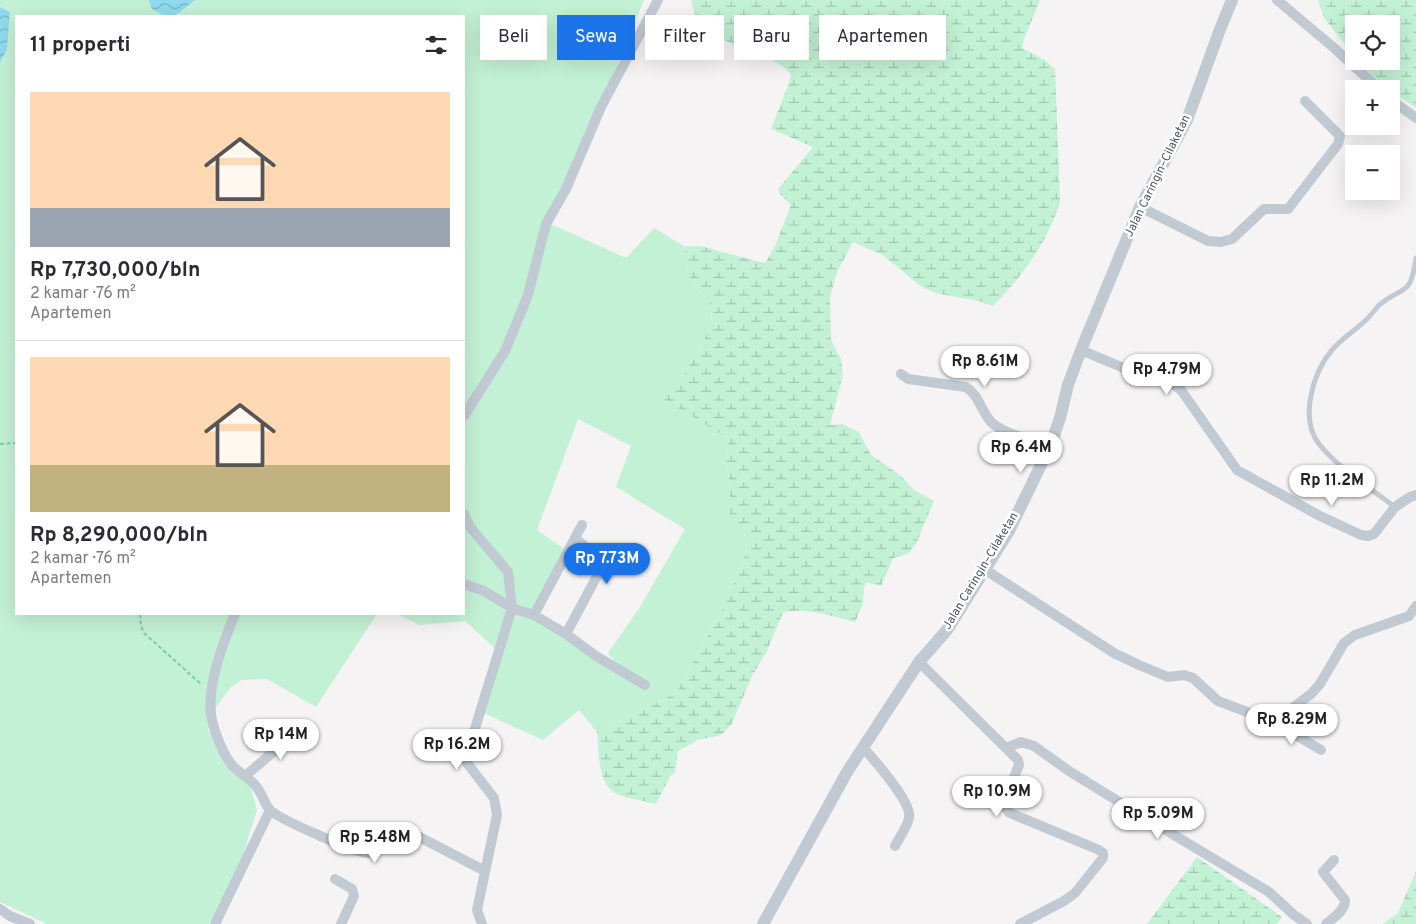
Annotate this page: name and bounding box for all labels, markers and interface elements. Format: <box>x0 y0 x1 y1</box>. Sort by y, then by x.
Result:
chip: Beli <box>480 15 547 60</box>
chip: Sewa <box>557 15 635 60</box>
chip: Filter <box>645 15 724 60</box>
chip: Baru <box>734 15 809 60</box>
chip: Apartemen <box>819 15 946 60</box>
map controls <box>1345 15 1400 200</box>
button: locate <box>1345 15 1400 70</box>
icon: filters <box>422 31 450 59</box>
text: 11 properti <box>30 32 131 59</box>
button: + <box>1345 80 1400 135</box>
street label: Jalan Caringin–Cilaketan <box>1121 112 1195 240</box>
icon: home <box>195 124 285 214</box>
button: − <box>1345 145 1400 200</box>
text: Rp 7,730,000/bln <box>30 257 200 284</box>
text: 2 kamar · 76 m² <box>30 284 136 304</box>
text: Apartemen <box>30 304 111 324</box>
pin: Rp 8.61M <box>933 346 1037 388</box>
text: Rp 8.61M <box>951 352 1019 372</box>
pin: Rp 4.79M <box>1115 354 1219 396</box>
text: Rp 4.79M <box>1133 360 1201 380</box>
icon: home <box>195 390 285 480</box>
pin: Rp 6.4M <box>975 432 1067 474</box>
text: Rp 6.4M <box>990 438 1052 458</box>
pin: Rp 11.2M <box>1280 464 1384 507</box>
text: Rp 11.2M <box>1300 471 1364 491</box>
street label: Jalan Caringin–Cilaketan <box>940 510 1022 632</box>
text: Rp 8,290,000/bln <box>30 522 208 549</box>
pin: Rp 7.73M <box>555 542 659 585</box>
text: 2 kamar · 76 m² <box>30 549 136 569</box>
text: Rp 7.73M <box>575 549 639 569</box>
text: Apartemen <box>30 569 111 589</box>
pin: Rp 8.29M <box>1240 704 1344 746</box>
text: Rp 8.29M <box>1257 710 1327 730</box>
pin: Rp 14M <box>240 718 322 761</box>
text: Rp 14M <box>254 725 308 745</box>
pin: Rp 16.2M <box>405 728 509 771</box>
text: Rp 16.2M <box>423 735 491 755</box>
pin: Rp 10.9M <box>945 776 1049 818</box>
text: Rp 10.9M <box>963 782 1031 802</box>
pin: Rp 5.09M <box>1106 798 1210 840</box>
text: Rp 5.09M <box>1122 804 1194 824</box>
pin: Rp 5.48M <box>323 822 427 864</box>
text: Rp 5.48M <box>339 828 411 848</box>

